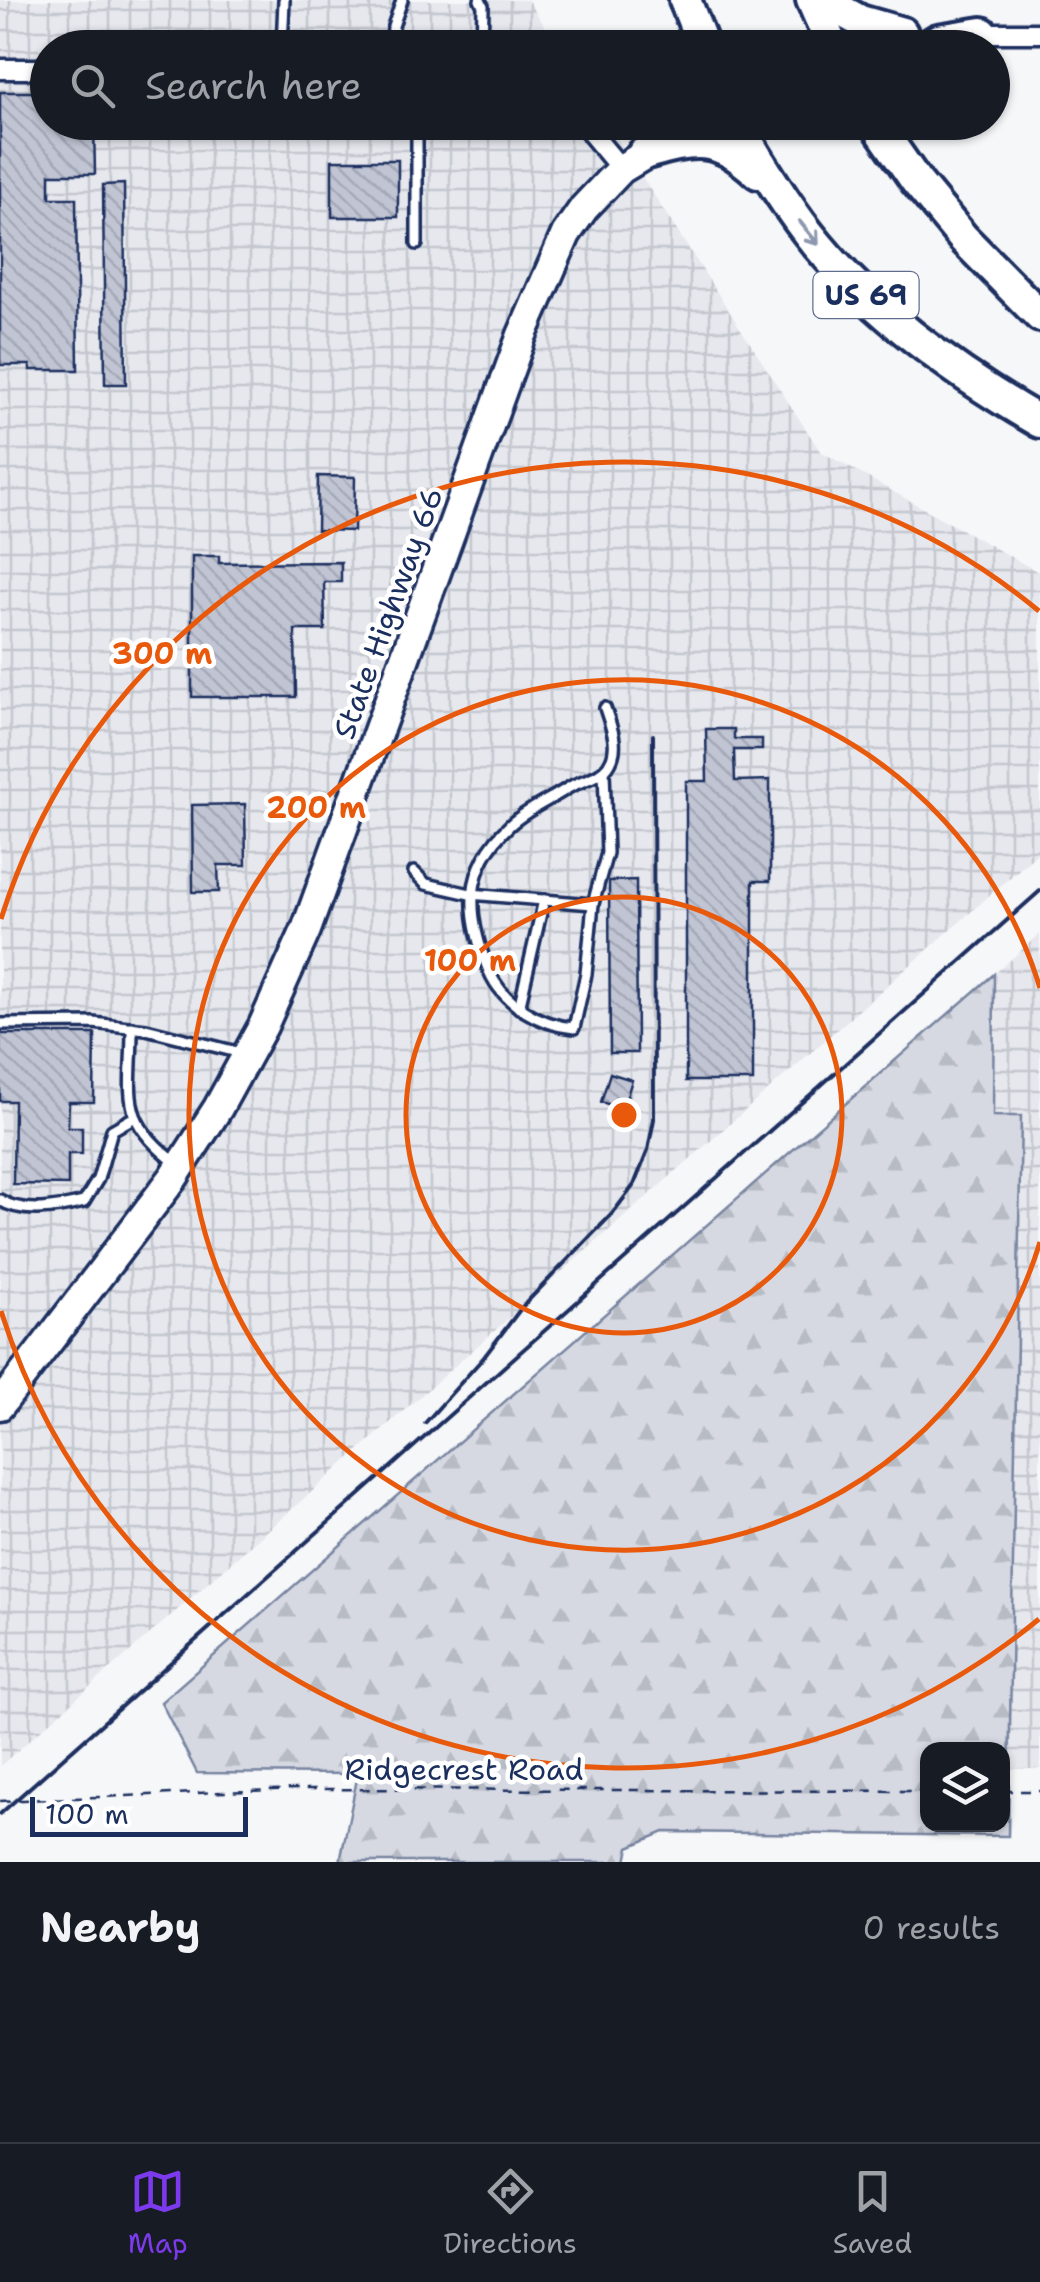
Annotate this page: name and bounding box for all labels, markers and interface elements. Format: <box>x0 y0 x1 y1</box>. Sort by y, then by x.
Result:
search box <box>30 30 1010 140</box>
icon: search <box>65 58 120 113</box>
text: Search here <box>145 60 362 111</box>
one-way arrow <box>798 219 820 245</box>
road number: US 69 <box>814 272 918 318</box>
street label: State Highway 66 <box>323 481 453 745</box>
text: 300 m <box>112 633 212 674</box>
text: 200 m <box>266 787 366 828</box>
text: 100 m <box>424 940 516 981</box>
centre of rings <box>606 1097 642 1133</box>
map controls <box>920 1742 1010 1832</box>
button: layers <box>920 1742 1010 1832</box>
street label: Ridgecrest Road <box>345 1749 583 1790</box>
scale bar <box>30 1792 248 1836</box>
text: 100 m <box>45 1795 129 1833</box>
text: Nearby <box>40 1899 200 1955</box>
text: 0 results <box>863 1906 1000 1949</box>
tab: Map <box>128 2164 188 2262</box>
tab: Directions <box>443 2164 577 2262</box>
tab: Saved <box>833 2164 912 2262</box>

